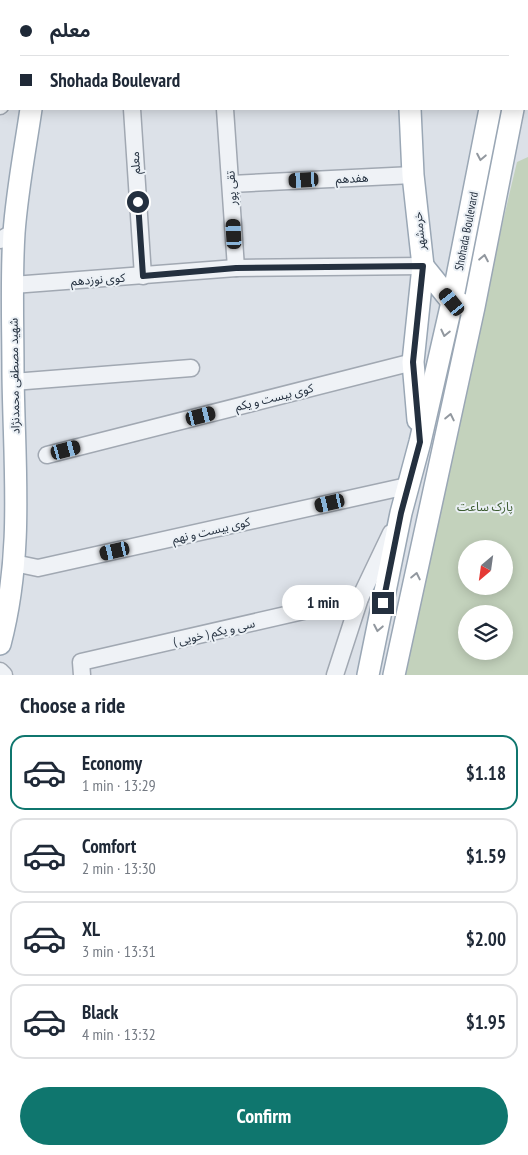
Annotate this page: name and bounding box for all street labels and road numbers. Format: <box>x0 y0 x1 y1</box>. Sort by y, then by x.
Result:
street label: معلم <box>127 151 145 175</box>
street label: تقی پور <box>222 170 241 207</box>
street label: هفدهم <box>335 170 369 188</box>
street label: Shohada Boulevard <box>451 190 481 272</box>
street label: خرمشهر <box>410 211 429 252</box>
street label: کوی نوزدهم <box>70 270 127 290</box>
street label: شهید مصطفی محمدنژاد <box>5 318 23 434</box>
street label: کوی بیست و یکم <box>233 380 316 416</box>
street label: کوی بیست و نهم <box>170 513 253 548</box>
street label: سی و یکم ( خویی ) <box>172 615 257 651</box>

